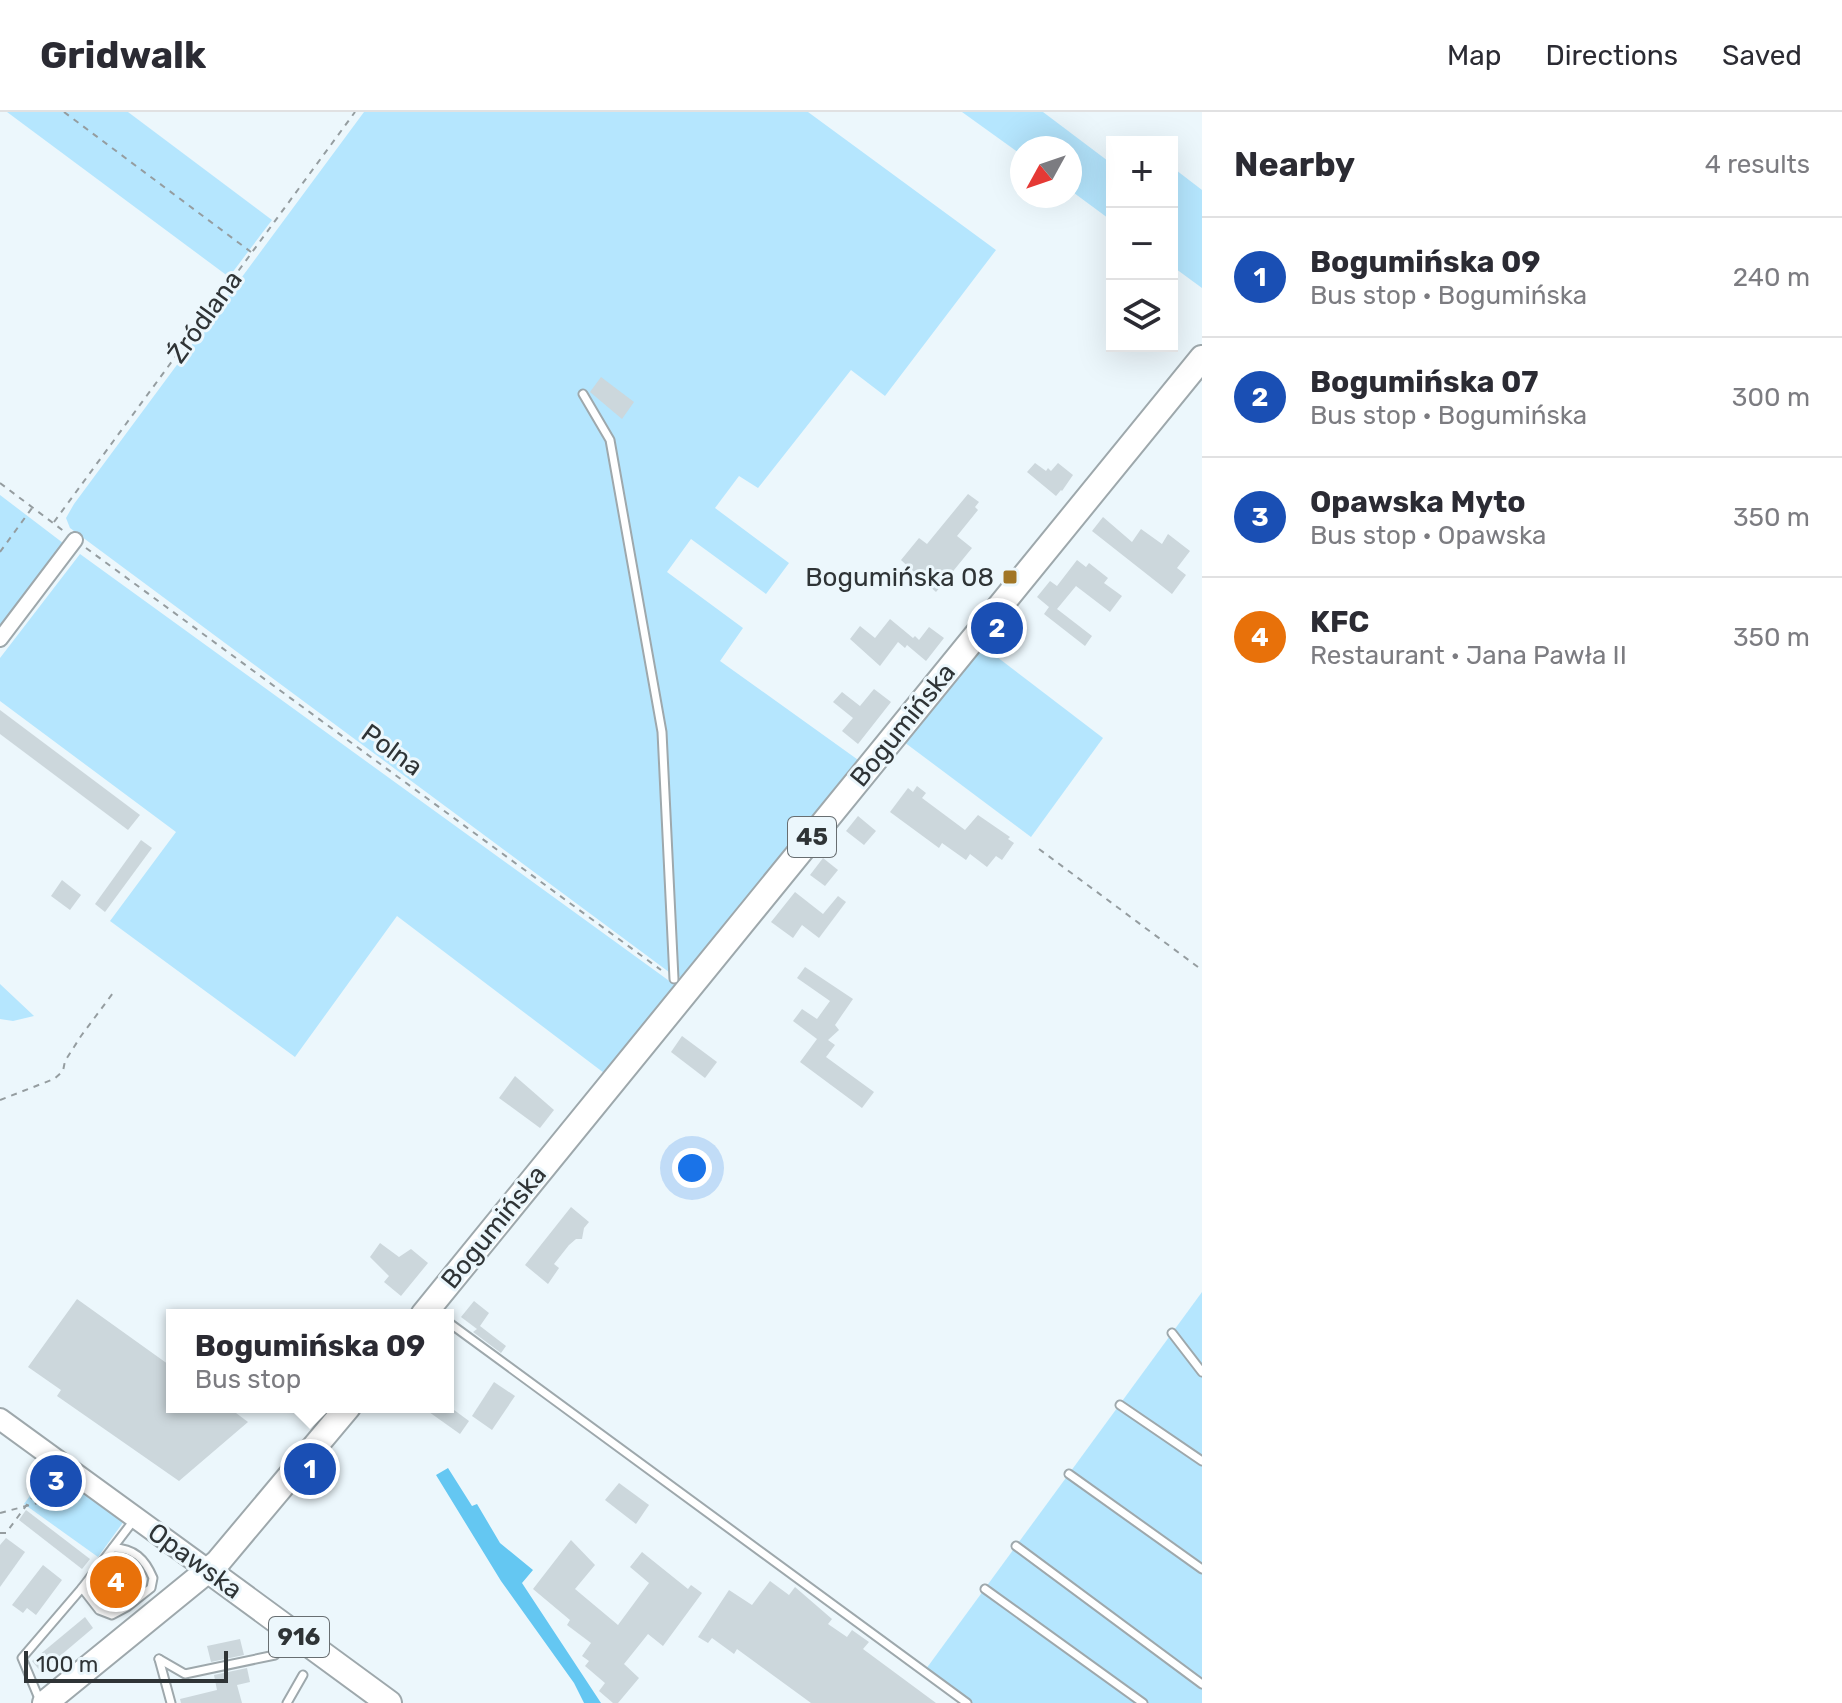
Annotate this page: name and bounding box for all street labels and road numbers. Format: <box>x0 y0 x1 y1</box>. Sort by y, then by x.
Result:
street label: Źródlana <box>161 265 249 369</box>
street label: Bogumińska <box>844 657 962 793</box>
street label: Polna <box>355 718 429 782</box>
road number: 45 <box>788 817 836 857</box>
street label: Bogumińska <box>435 1159 553 1295</box>
street label: Opawska <box>142 1517 248 1605</box>
road number: 916 <box>269 1617 329 1657</box>

